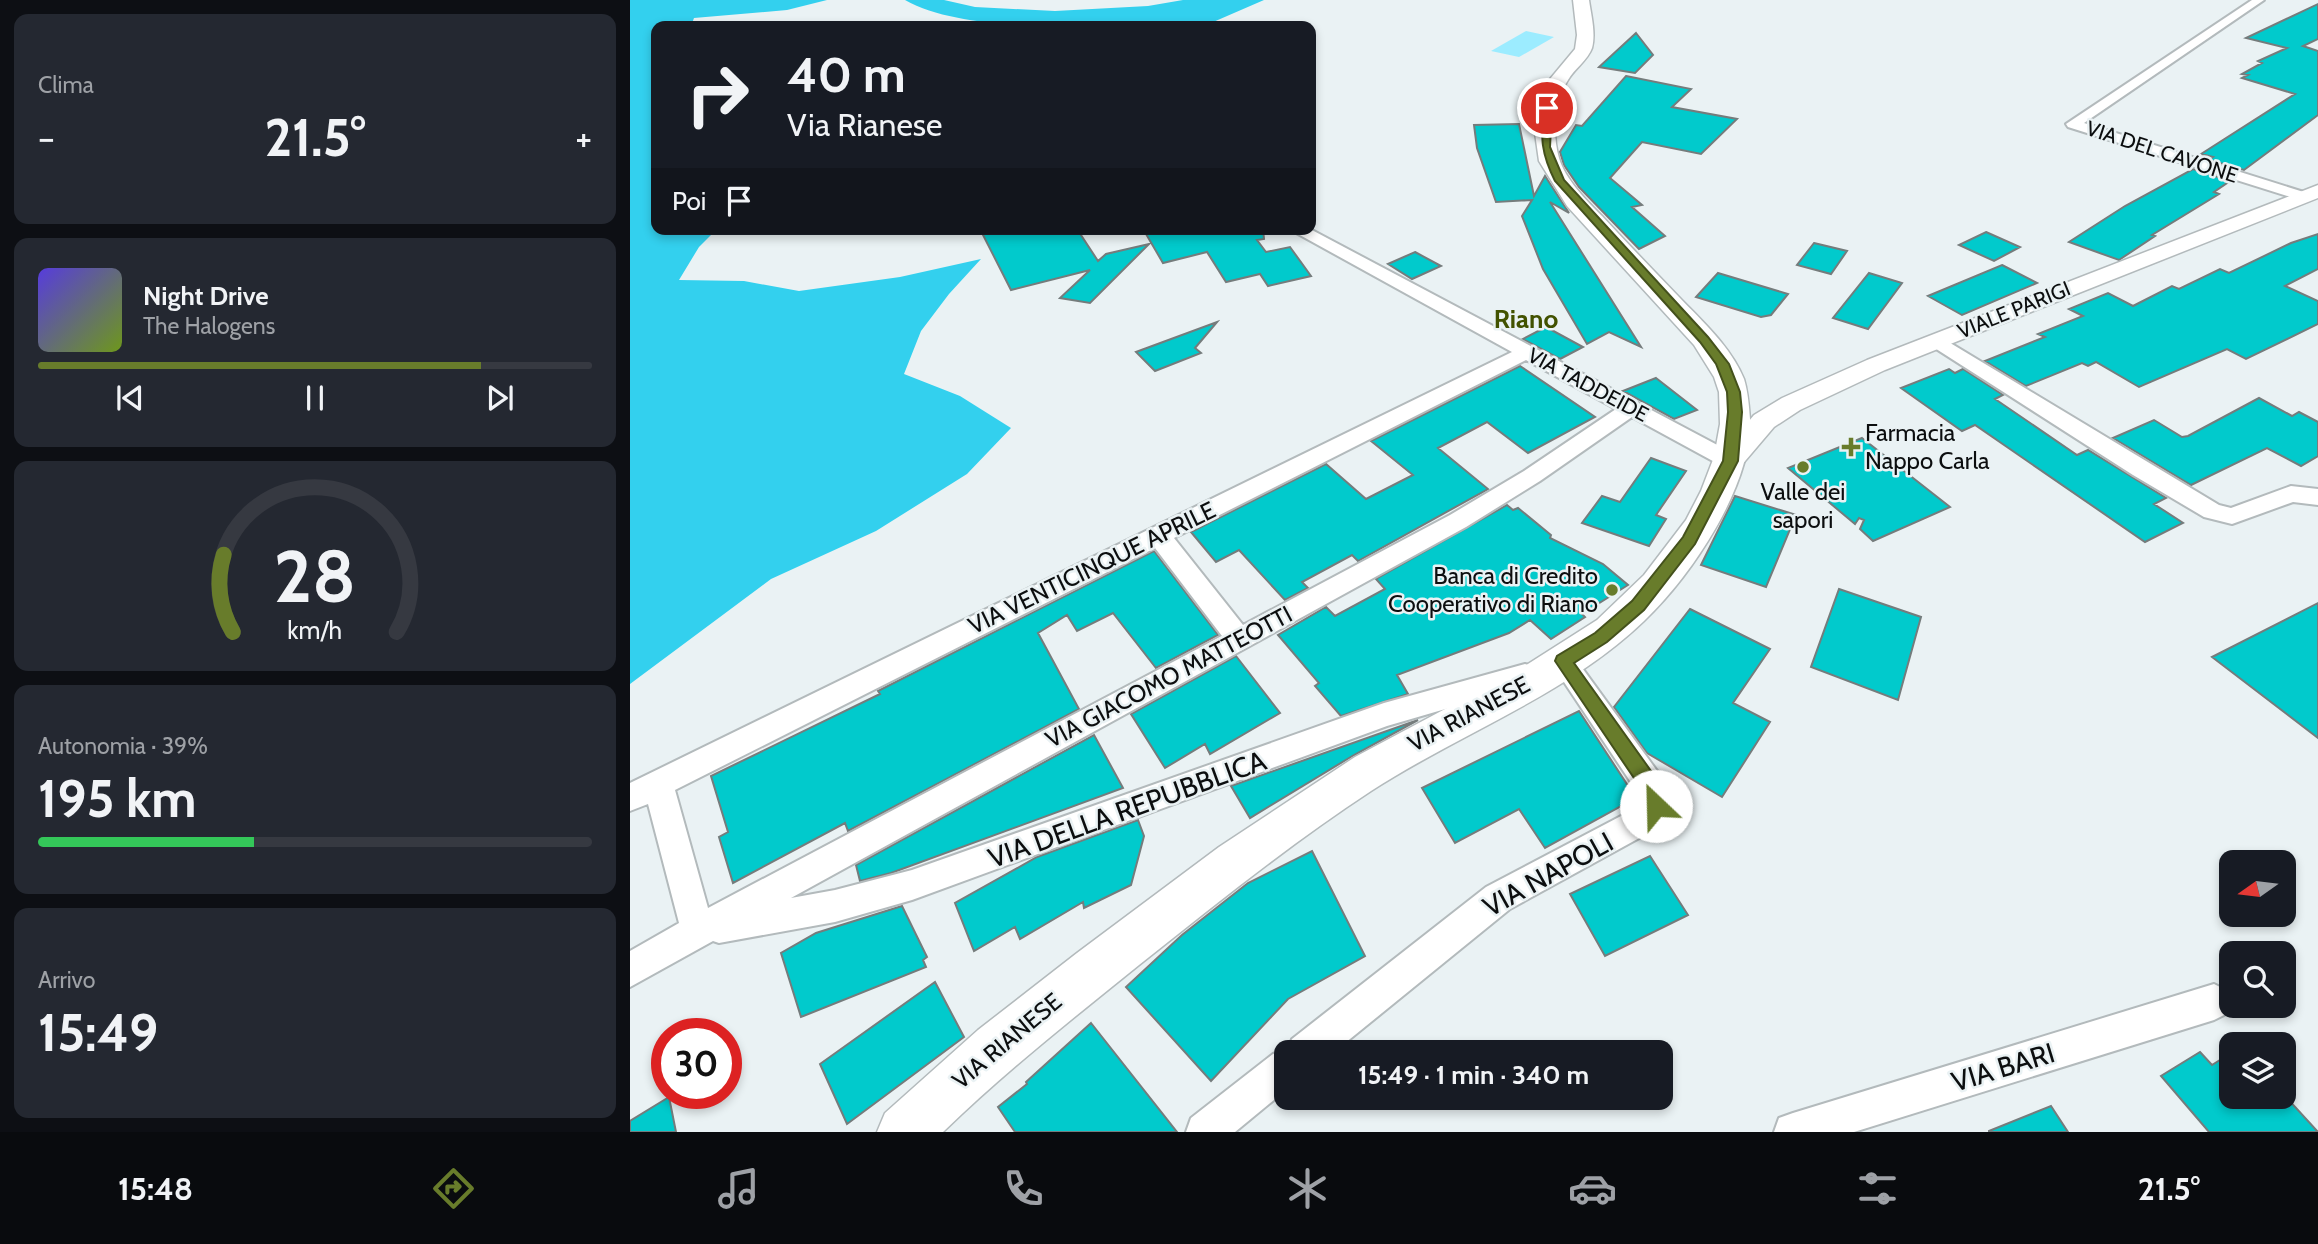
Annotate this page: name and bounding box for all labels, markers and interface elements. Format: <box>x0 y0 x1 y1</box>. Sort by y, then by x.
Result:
text: 40 m <box>787 45 906 104</box>
icon: right <box>672 49 763 140</box>
text: Clima <box>38 71 94 99</box>
pin <box>1517 78 1577 138</box>
icon: arrive <box>1528 89 1566 127</box>
text: Via Rianese <box>787 105 942 144</box>
text: 21.5° <box>264 106 366 169</box>
text: − <box>38 114 55 161</box>
text: + <box>575 114 592 161</box>
street label: VIA DEL CAVONE <box>2083 115 2241 188</box>
icon: arrive <box>720 182 758 220</box>
text: Poi <box>672 185 706 217</box>
street label: VIALE PARIGI <box>1954 276 2074 344</box>
text: Night Drive <box>143 280 269 312</box>
district label: Riano <box>1494 303 1558 335</box>
text: The Halogens <box>143 312 275 340</box>
street label: VIA TADDEIDE <box>1524 342 1653 427</box>
icon: previous <box>111 379 149 417</box>
icon: pause <box>296 379 334 417</box>
icon: next <box>481 379 519 417</box>
place label: Farmacia Nappo Carla <box>1865 418 1990 475</box>
marker: Farmacia Nappo Carla <box>1843 439 1859 455</box>
marker: Valle dei sapori <box>1795 459 1811 475</box>
place label: Valle dei sapori <box>1761 477 1845 534</box>
street label: VIA VENTICINQUE APRILE <box>963 495 1220 640</box>
text: 28 <box>274 532 356 620</box>
place label: Banca di Credito Cooperativo di Riano <box>1388 561 1598 618</box>
marker: Banca di Credito Cooperativo di Riano <box>1604 582 1620 598</box>
street label: VIA GIACOMO MATTEOTTI <box>1041 599 1297 754</box>
text: km/h <box>288 615 342 645</box>
street label: VIA RIANESE <box>1403 669 1535 758</box>
text: Autonomia · 39% <box>38 732 208 760</box>
street label: VIA DELLA REPUBBLICA <box>984 743 1271 875</box>
text: 195 km <box>38 767 196 830</box>
position arrow <box>1619 769 1693 843</box>
street label: VIA NAPOLI <box>1477 824 1619 924</box>
north arrow <box>2219 850 2296 928</box>
map controls <box>2219 850 2296 1109</box>
button: search <box>2219 941 2296 1018</box>
text: Arrivo <box>38 966 95 994</box>
street label: VIA RIANESE <box>946 986 1067 1095</box>
text: 15:49 <box>38 1001 158 1064</box>
speed limit sign: 30 <box>651 1018 742 1109</box>
button: layers <box>2219 1032 2296 1109</box>
street label: VIA BARI <box>1947 1035 2059 1099</box>
text: 15:49 · 1 min · 340 m <box>1358 1059 1589 1091</box>
icon: directions <box>429 1164 478 1213</box>
icon: music <box>714 1164 763 1213</box>
icon: phone <box>999 1164 1048 1213</box>
icon: climate <box>1283 1164 1332 1213</box>
icon: car <box>1568 1164 1617 1213</box>
icon: filters <box>1853 1164 1902 1213</box>
text: 15:48 <box>118 1169 193 1208</box>
text: 21.5° <box>2138 1169 2200 1208</box>

